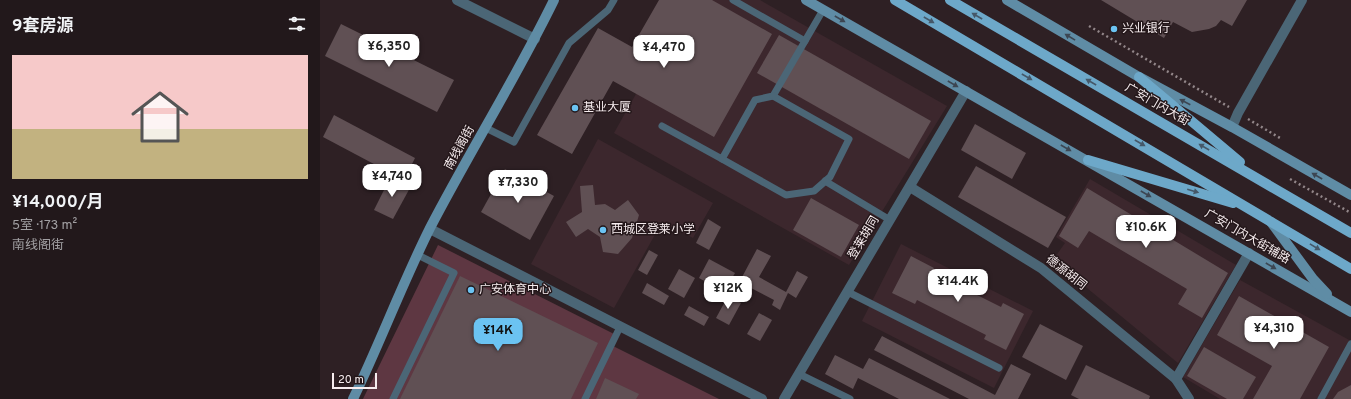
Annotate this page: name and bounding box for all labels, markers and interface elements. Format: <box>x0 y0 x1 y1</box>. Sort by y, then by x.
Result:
one-way arrow <box>971 12 983 19</box>
icon: filters <box>286 13 308 35</box>
text: 9套房源 <box>12 16 73 38</box>
one-way arrow <box>834 16 846 23</box>
one-way arrow <box>923 16 935 23</box>
place label: 兴业银行 <box>1122 21 1170 37</box>
marker: 兴业银行 <box>1109 24 1119 34</box>
pin: ¥6,350 <box>356 34 422 68</box>
one-way arrow <box>1064 34 1076 41</box>
pin: ¥4,470 <box>631 35 697 69</box>
text: ¥6,350 <box>367 39 411 55</box>
text: ¥4,470 <box>642 40 686 56</box>
one-way arrow <box>1021 74 1033 81</box>
one-way arrow <box>1085 78 1097 85</box>
one-way arrow <box>947 80 959 87</box>
street label: 广安门内大街 <box>1122 80 1192 130</box>
icon: home <box>124 81 196 153</box>
one-way arrow <box>1180 99 1191 105</box>
place label: 基业大厦 <box>583 100 631 116</box>
marker: 基业大厦 <box>570 103 580 113</box>
street label: 南线阁街 <box>441 123 479 173</box>
one-way arrow <box>1134 140 1146 147</box>
one-way arrow <box>1198 143 1210 150</box>
one-way arrow <box>1060 144 1072 151</box>
pin: ¥4,740 <box>359 164 425 198</box>
text: ¥4,740 <box>371 169 413 185</box>
pin: ¥7,330 <box>485 170 551 204</box>
one-way arrow <box>1311 172 1323 179</box>
text: ¥7,330 <box>498 175 538 191</box>
one-way arrow <box>1187 188 1199 194</box>
one-way arrow <box>1140 190 1152 197</box>
text: ¥14,000/月 <box>12 192 104 214</box>
street label: 广安门内大街辅路 <box>1201 206 1293 268</box>
street label: 登莱胡同 <box>845 213 883 263</box>
pin: ¥10.6K <box>1113 215 1179 249</box>
text: 5室 · 173 m² <box>12 218 77 234</box>
text: ¥10.6K <box>1125 220 1167 236</box>
place label: 西城区登莱小学 <box>611 222 695 238</box>
marker: 西城区登莱小学 <box>598 225 608 235</box>
text: 南线阁街 <box>12 238 64 254</box>
one-way arrow <box>1309 244 1321 251</box>
street label: 德源胡同 <box>1042 252 1090 294</box>
one-way arrow <box>1265 262 1277 269</box>
pin: ¥14.4K <box>925 269 991 303</box>
text: ¥14.4K <box>937 274 979 290</box>
pin: ¥12K <box>704 276 752 310</box>
text: ¥12K <box>713 281 743 297</box>
place label: 广安体育中心 <box>479 282 551 298</box>
marker: 广安体育中心 <box>466 285 476 295</box>
pin: ¥4,310 <box>1241 316 1307 350</box>
pin: ¥14K <box>474 318 522 352</box>
text: ¥4,310 <box>1254 321 1294 337</box>
text: ¥14K <box>483 323 513 339</box>
scale bar <box>332 371 377 390</box>
text: 20 m <box>338 373 364 387</box>

